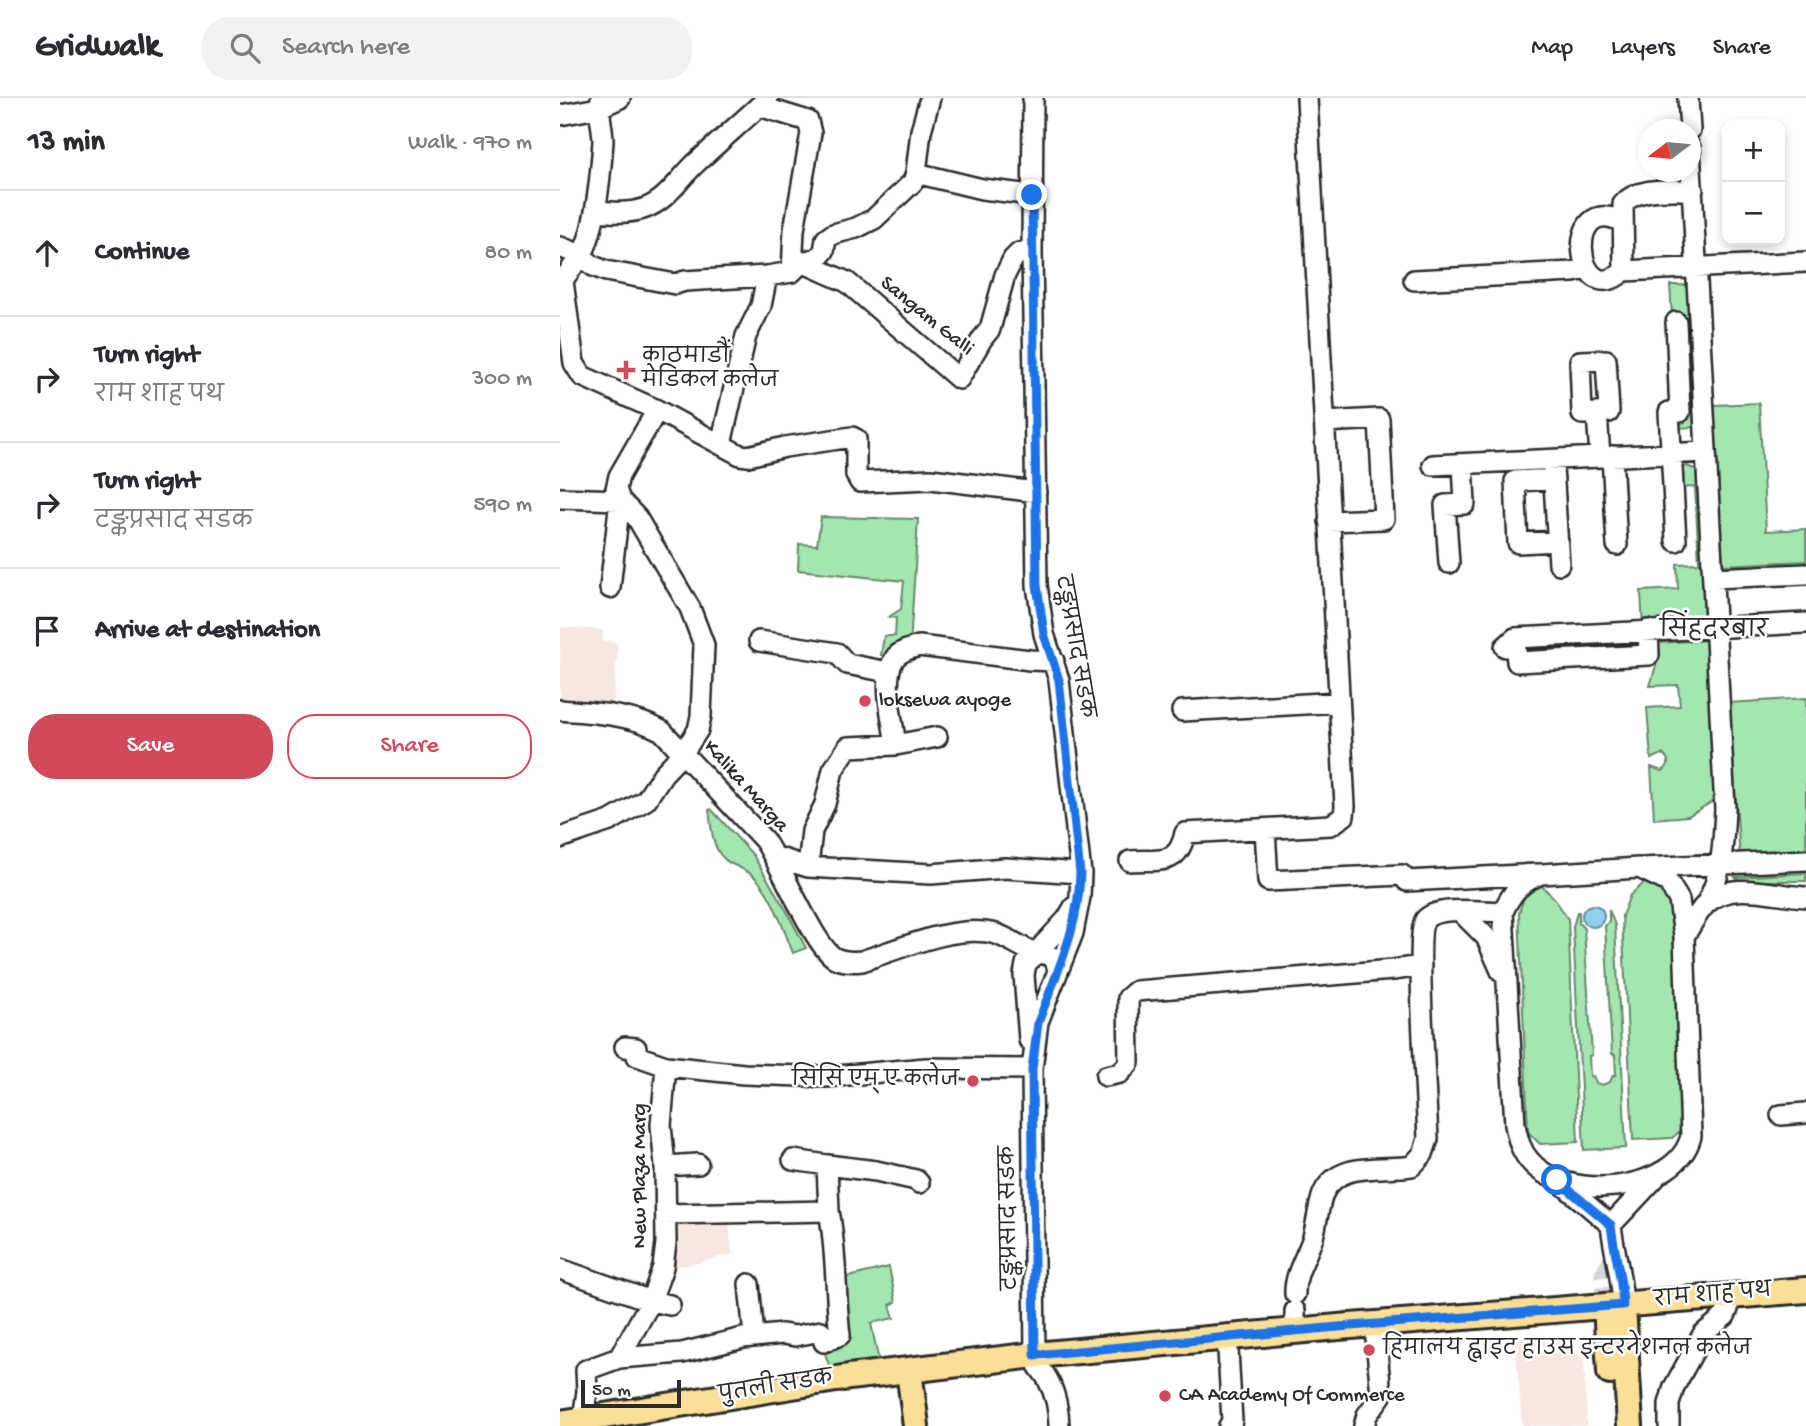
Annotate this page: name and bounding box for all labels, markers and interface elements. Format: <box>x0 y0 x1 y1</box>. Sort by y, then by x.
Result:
search box <box>202 17 692 80</box>
text: Gridwalk <box>35 29 160 67</box>
icon: search <box>226 29 264 67</box>
text: Search here <box>282 33 410 64</box>
text: Map <box>1531 34 1573 63</box>
text: Layers <box>1611 34 1675 63</box>
text: Share <box>1713 34 1771 63</box>
north arrow <box>1638 119 1701 182</box>
map controls <box>1722 119 1785 245</box>
button: + <box>1722 119 1785 182</box>
text: 13 min <box>28 126 105 161</box>
text: Walk · 970 m <box>408 130 532 157</box>
route end <box>1016 179 1047 210</box>
button: − <box>1722 182 1785 245</box>
icon: ahead <box>28 234 66 272</box>
text: Continue <box>95 238 189 269</box>
text: 80 m <box>485 240 532 267</box>
street label: Sangam Galli <box>874 272 978 362</box>
place label: काठमाडौं मेडिकल कलेज <box>641 336 780 395</box>
text: Turn right <box>95 341 199 372</box>
icon: right <box>28 360 66 398</box>
marker: काठमाडौं मेडिकल कलेज <box>616 360 636 380</box>
text: 300 m <box>472 366 532 393</box>
text: राम शाह पथ <box>95 383 224 410</box>
text: Turn right <box>95 467 199 498</box>
icon: right <box>28 486 66 524</box>
text: 590 m <box>474 492 532 519</box>
text: टङ्कप्रसाद सडक <box>95 509 253 536</box>
street label: टङ्कप्रसाद सडक <box>1048 573 1098 722</box>
district label: सिंहदरबार <box>1658 610 1770 645</box>
icon: arrive <box>28 612 66 650</box>
text: Arrive at destination <box>95 616 320 647</box>
place label: loksewa ayoge <box>879 689 1012 714</box>
marker: loksewa ayoge <box>857 693 873 709</box>
button: Save <box>28 714 273 779</box>
button: Share <box>287 714 532 779</box>
street label: Kalika Marga <box>697 736 794 839</box>
place label: सिसि एम् ए कलेज <box>791 1062 961 1094</box>
marker: सिसि एम् ए कलेज <box>965 1073 981 1089</box>
street label: New Plaza Marg <box>629 1103 654 1249</box>
street label: टङ्कप्रसाद सडक <box>997 1144 1025 1291</box>
route start <box>1541 1164 1572 1195</box>
street label: राम शाह पथ <box>1652 1278 1774 1315</box>
place label: हिमालय ह्वाइट हाउस इन्टरनेशनल कलेज <box>1382 1329 1753 1363</box>
marker: हिमालय ह्वाइट हाउस इन्टरनेशनल कलेज <box>1361 1342 1377 1358</box>
street label: पुतली सडक <box>715 1359 837 1409</box>
scale bar <box>581 1377 681 1409</box>
text: 50 m <box>592 1380 631 1403</box>
place label: CA Academy Of Commerce <box>1179 1384 1406 1409</box>
marker: CA Academy Of Commerce <box>1157 1388 1173 1404</box>

